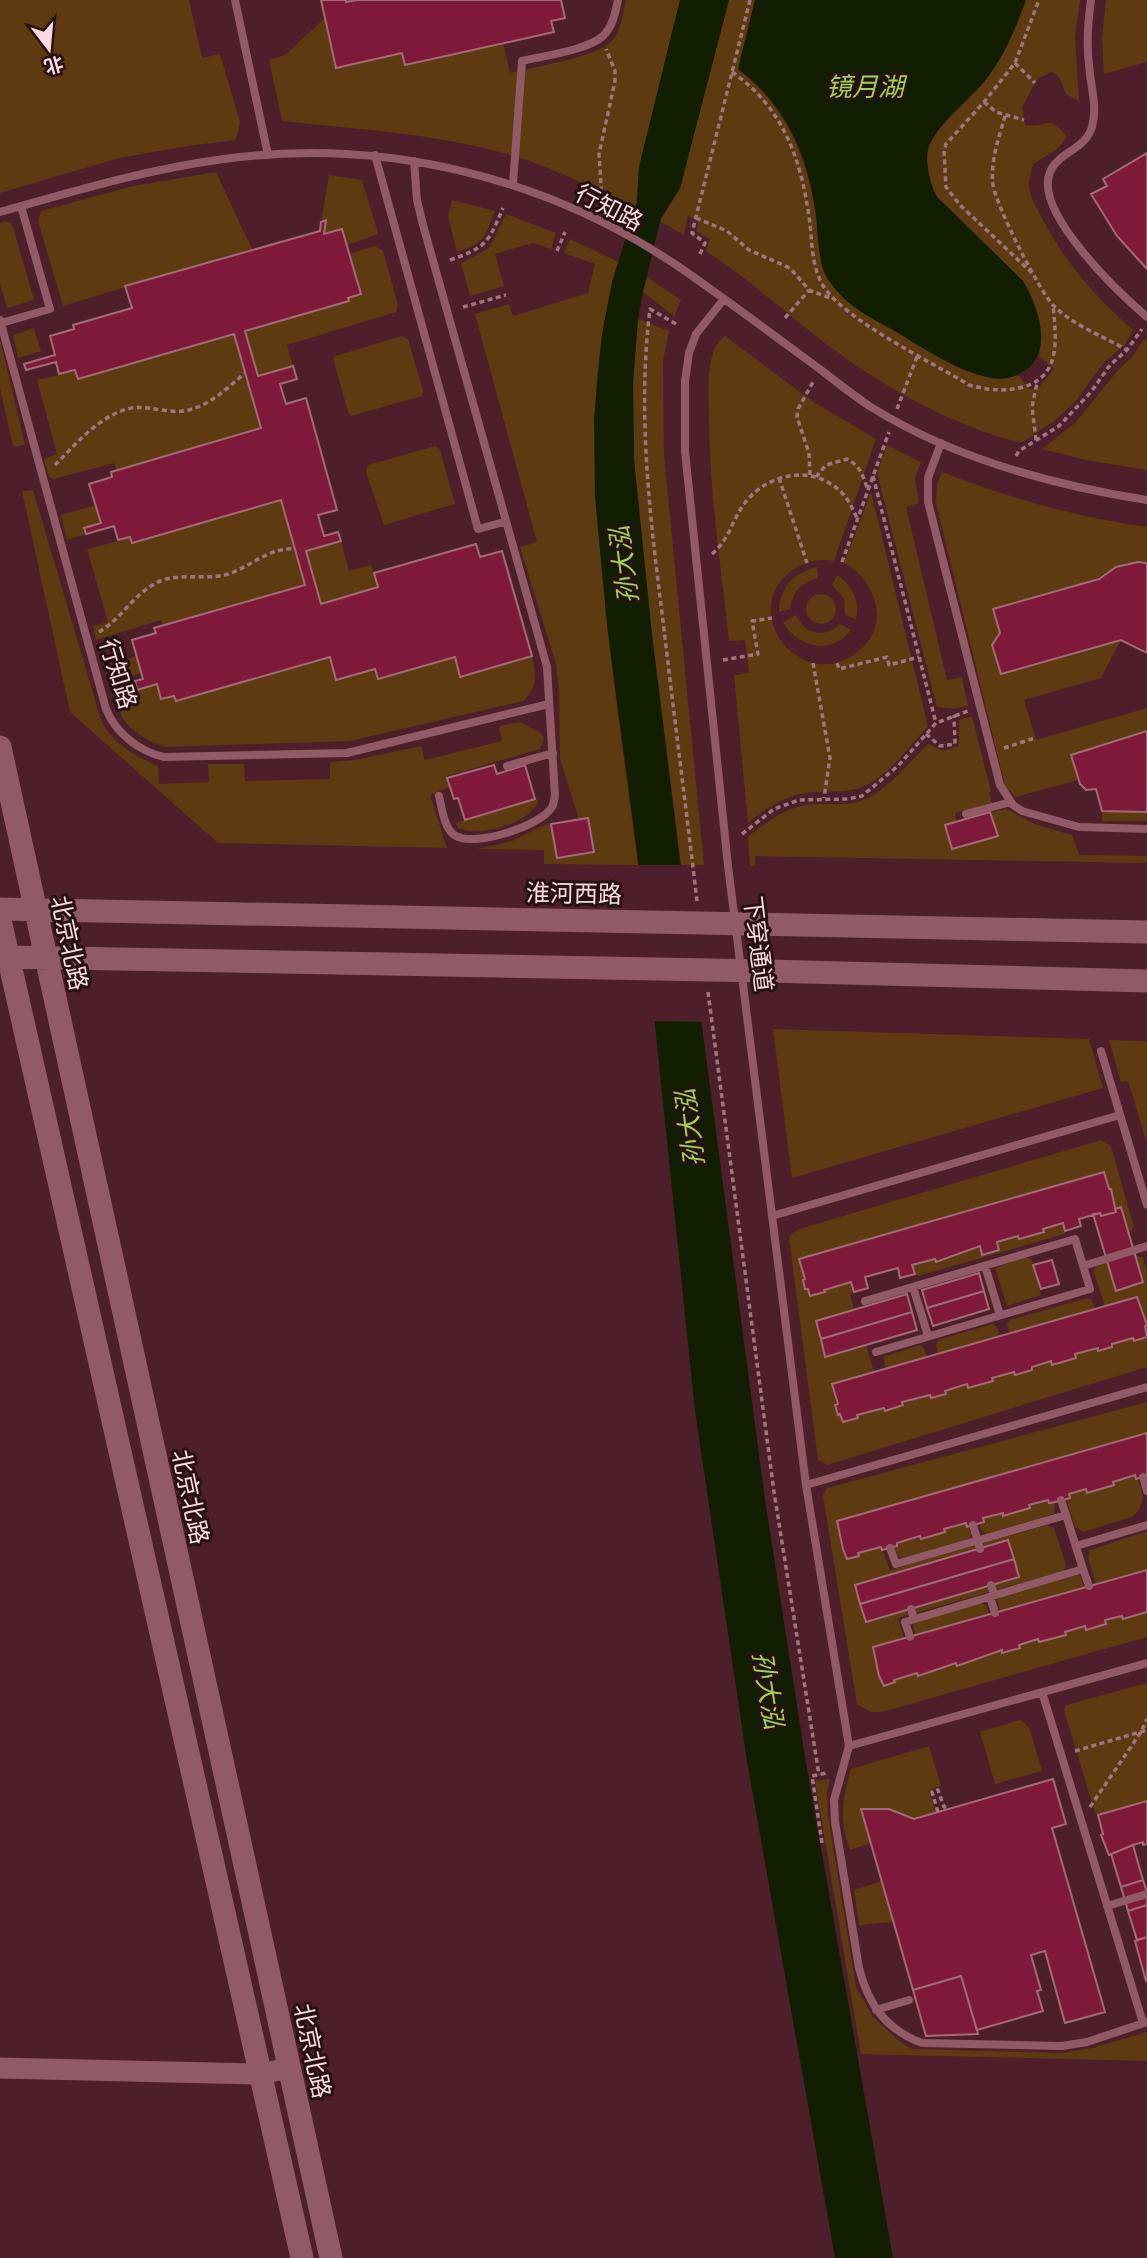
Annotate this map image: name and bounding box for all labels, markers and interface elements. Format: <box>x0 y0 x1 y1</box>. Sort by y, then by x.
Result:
north arrow <box>14 14 84 84</box>
text: 北 <box>41 51 66 79</box>
water label: 镜月湖 <box>826 71 908 103</box>
street label: 行知路 <box>571 178 648 237</box>
water label: 孙大泓 <box>603 524 645 606</box>
street label: 行知路 <box>94 635 143 713</box>
street label: 淮河西路 <box>526 878 622 909</box>
street label: 北京北路 <box>45 893 94 993</box>
street label: 下穿通道 <box>738 895 779 993</box>
water label: 孙大泓 <box>669 1087 711 1169</box>
street label: 北京北路 <box>166 1447 215 1547</box>
water label: 孙大泓 <box>746 1649 790 1731</box>
street label: 北京北路 <box>288 2001 337 2101</box>

